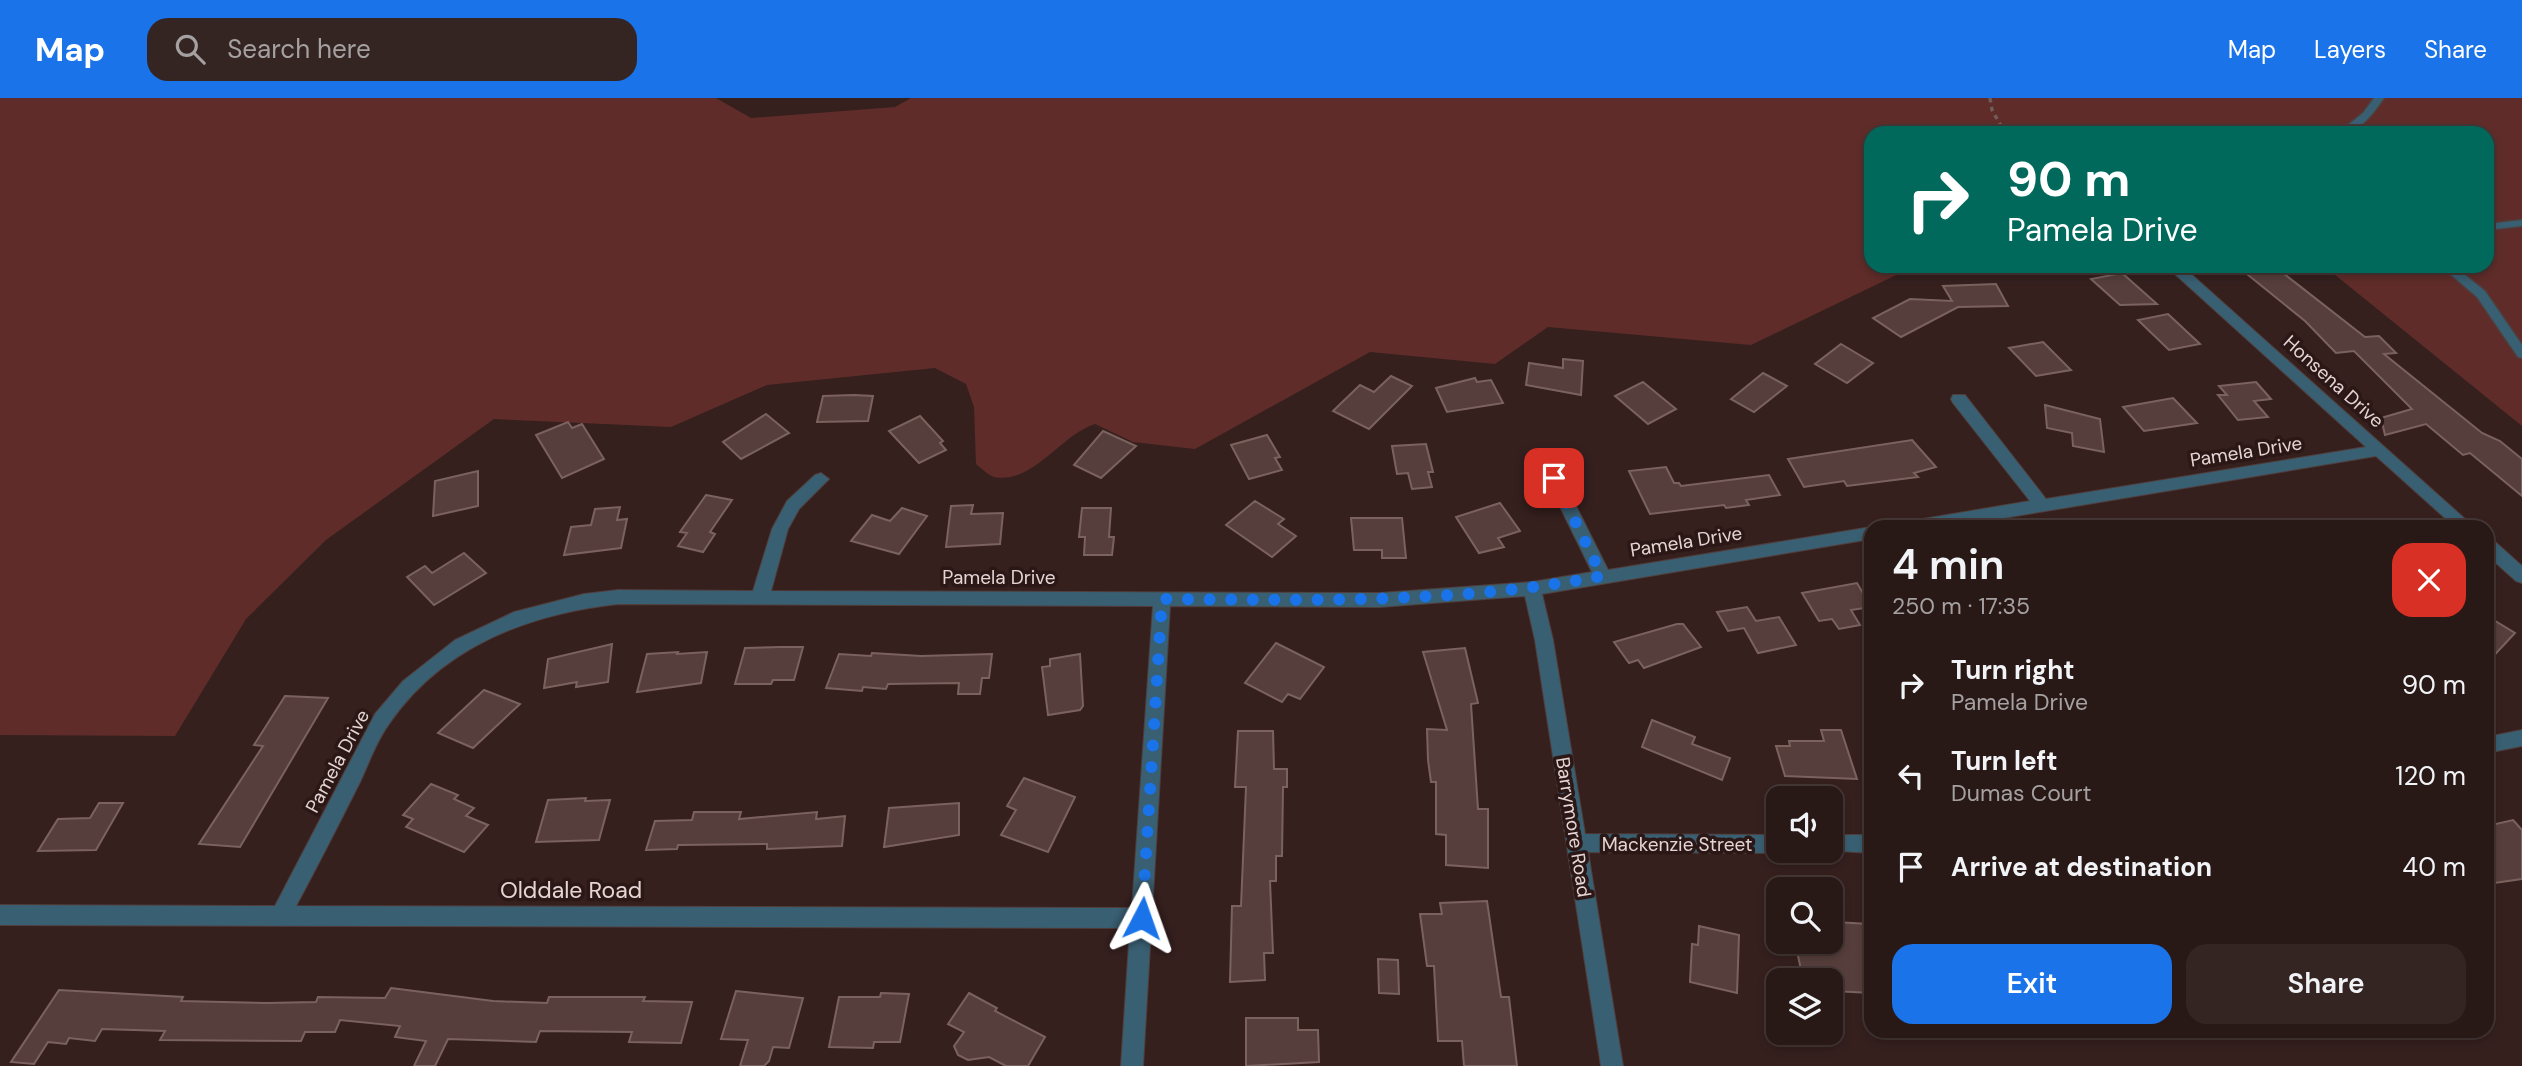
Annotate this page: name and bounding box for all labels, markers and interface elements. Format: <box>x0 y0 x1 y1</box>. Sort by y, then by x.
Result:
search box <box>147 18 637 81</box>
text: Map <box>35 28 105 71</box>
icon: search <box>171 30 209 68</box>
text: Search here <box>227 32 371 66</box>
text: Map <box>2228 34 2276 65</box>
text: Layers <box>2314 34 2386 65</box>
text: Share <box>2424 34 2487 65</box>
text: 90 m <box>2007 147 2130 211</box>
icon: right <box>1892 154 1983 245</box>
text: Pamela Drive <box>2007 209 2198 251</box>
street label: Honsena Drive <box>2278 330 2389 433</box>
street label: Pamela Drive <box>2188 430 2304 473</box>
pin <box>1524 448 1584 508</box>
icon: arrive <box>1535 459 1573 497</box>
street label: Pamela Drive <box>1628 520 1744 563</box>
text: 4 min <box>1892 537 2004 592</box>
button: close <box>2392 543 2466 617</box>
street label: Pamela Drive <box>942 565 1056 590</box>
text: 250 m · 17:35 <box>1892 591 2030 621</box>
text: Turn right <box>1951 653 2075 687</box>
icon: right <box>1892 666 1930 704</box>
text: 90 m <box>2402 668 2466 702</box>
text: Pamela Drive <box>1951 687 2088 717</box>
street label: Pamela Drive <box>300 705 375 817</box>
text: Turn left <box>1951 744 2058 778</box>
street label: Barrymore Road <box>1550 755 1597 899</box>
icon: left <box>1892 757 1930 795</box>
text: 120 m <box>2395 759 2466 793</box>
text: Dumas Court <box>1951 778 2092 808</box>
map controls <box>1766 786 1843 1045</box>
button: sound <box>1766 786 1843 863</box>
street label: Mackenzie Street <box>1602 832 1752 857</box>
icon: arrive <box>1892 848 1930 886</box>
text: Arrive at destination <box>1951 850 2212 884</box>
text: 40 m <box>2402 850 2466 884</box>
street label: Olddale Road <box>500 875 642 905</box>
button: search <box>1766 877 1843 954</box>
position arrow <box>1105 881 1179 955</box>
button: Exit <box>1892 944 2172 1024</box>
button: Share <box>2186 944 2466 1024</box>
button: layers <box>1766 968 1843 1045</box>

